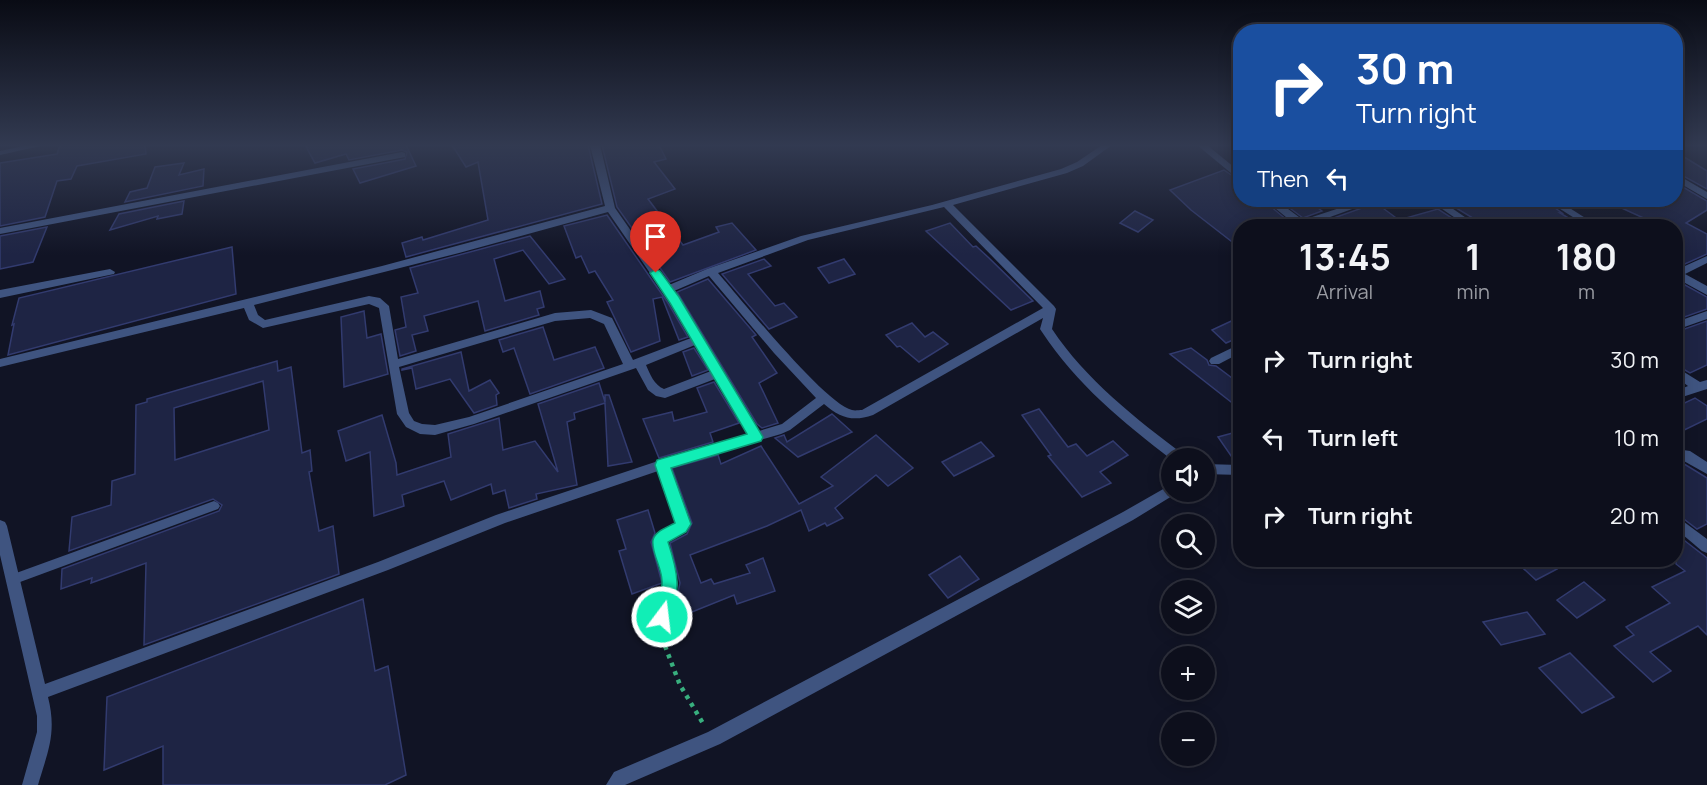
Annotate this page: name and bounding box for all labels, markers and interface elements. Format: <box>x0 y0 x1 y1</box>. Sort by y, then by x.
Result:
text: 30 m <box>1356 39 1454 97</box>
icon: right <box>1257 48 1335 126</box>
text: Turn right <box>1356 94 1477 131</box>
icon: left <box>1321 162 1354 195</box>
text: Then <box>1257 164 1309 194</box>
pin <box>630 211 681 273</box>
icon: arrive <box>639 220 672 253</box>
text: 13:45 <box>1299 232 1391 281</box>
text: 1 <box>1465 232 1481 281</box>
text: 180 <box>1556 232 1617 281</box>
text: Arrival <box>1316 278 1373 305</box>
text: min <box>1456 278 1490 305</box>
text: m <box>1578 278 1595 305</box>
icon: right <box>1257 344 1290 377</box>
text: Turn right <box>1308 345 1413 375</box>
text: 30 m <box>1610 345 1659 375</box>
icon: left <box>1257 422 1290 455</box>
text: Turn left <box>1308 423 1398 453</box>
text: 10 m <box>1614 423 1659 453</box>
map controls <box>1161 448 1215 766</box>
button: sound <box>1161 448 1215 502</box>
icon: right <box>1257 500 1290 533</box>
text: Turn right <box>1308 501 1413 531</box>
text: 20 m <box>1610 501 1659 531</box>
button: search <box>1161 514 1215 568</box>
button: layers <box>1161 580 1215 634</box>
position arrow <box>630 585 694 649</box>
button: + <box>1161 646 1215 700</box>
button: − <box>1161 712 1215 766</box>

